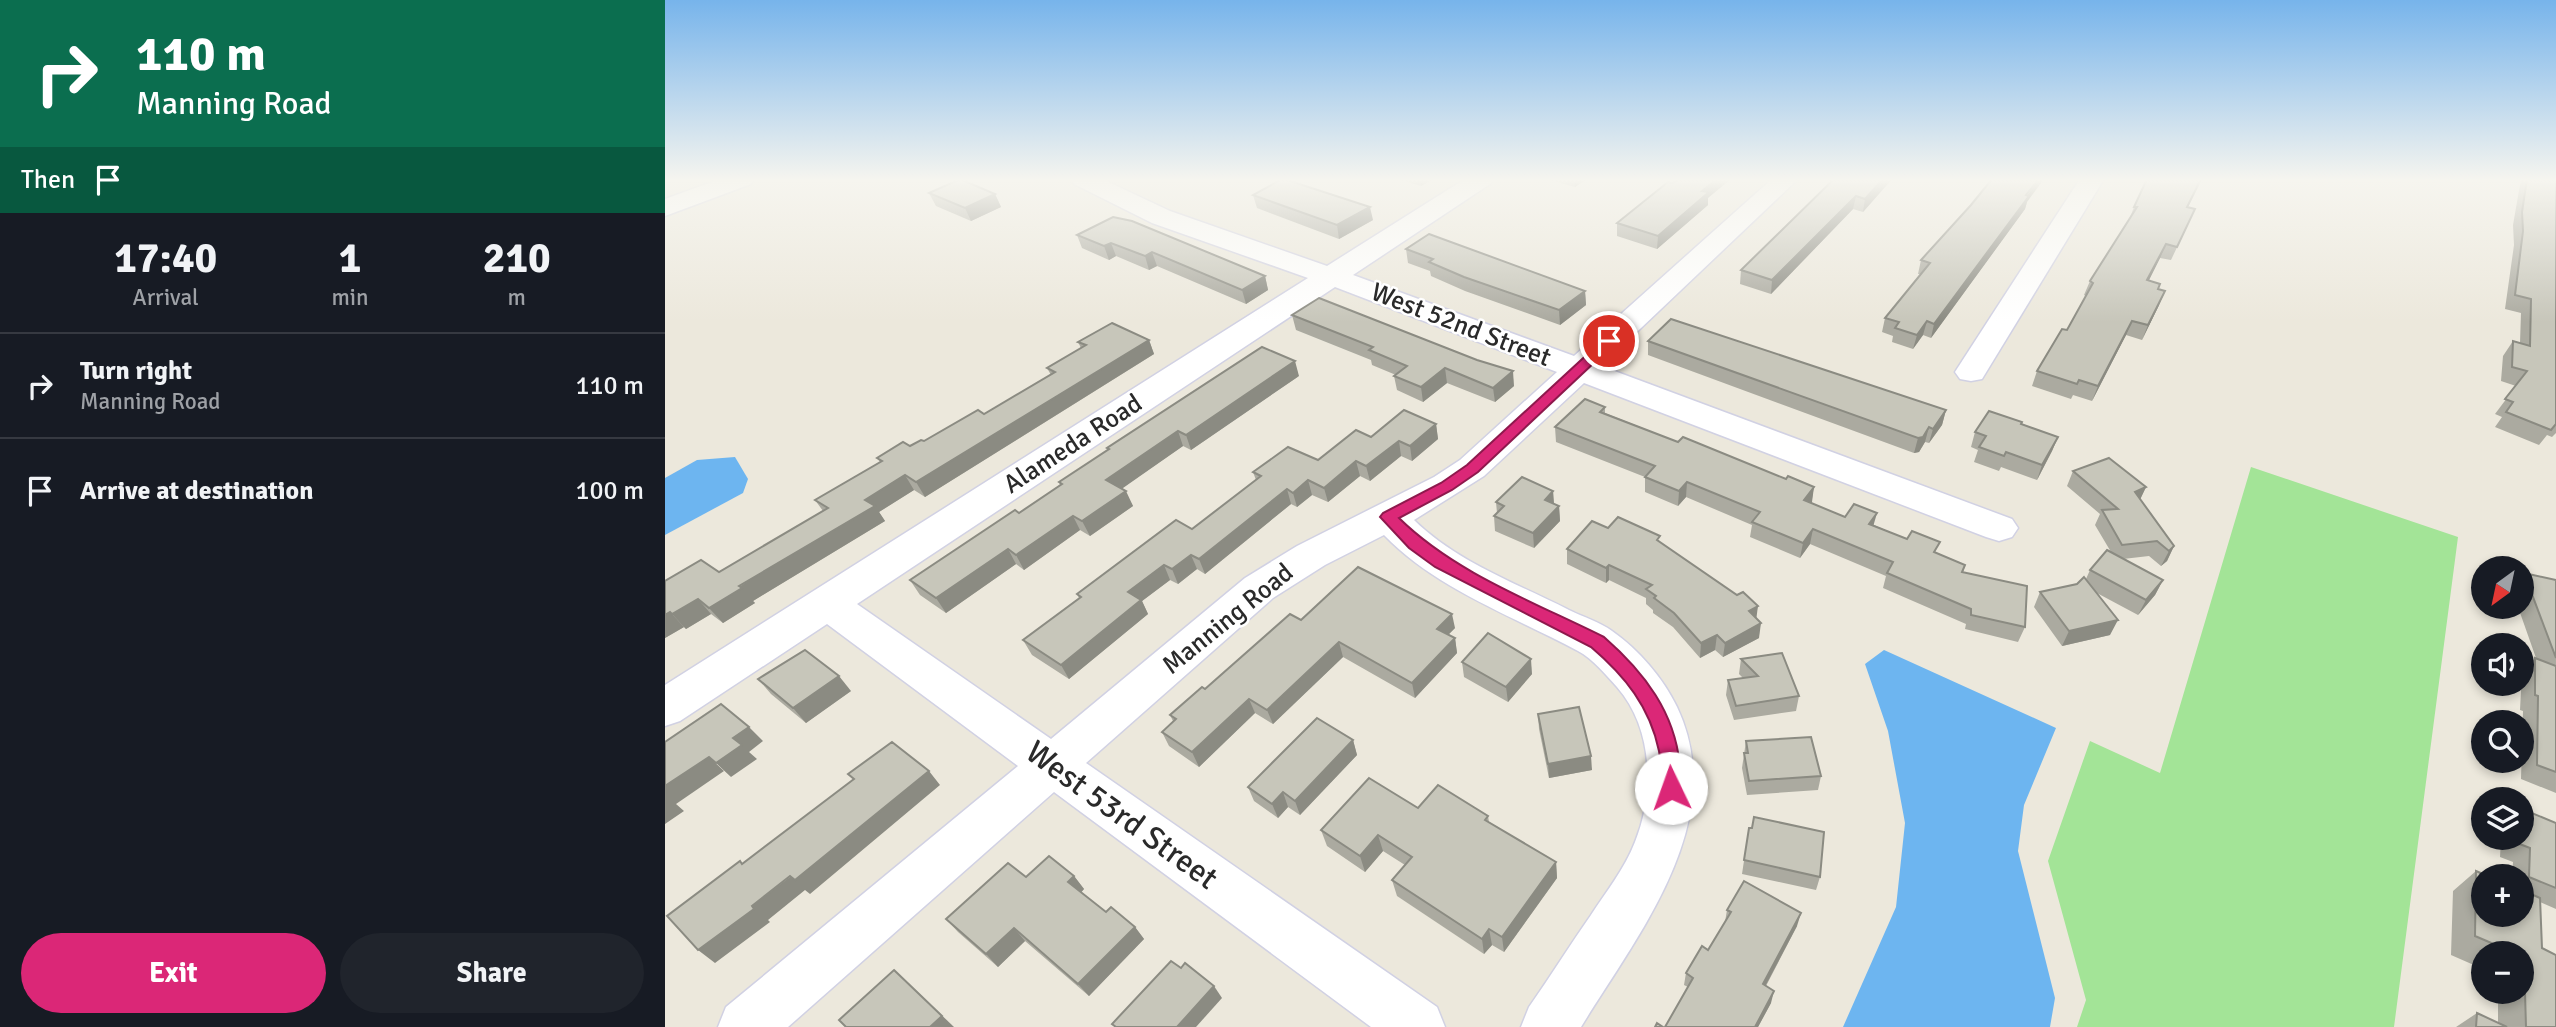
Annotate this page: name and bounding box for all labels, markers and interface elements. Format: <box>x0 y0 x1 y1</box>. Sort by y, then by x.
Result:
text: 110 m <box>136 24 266 84</box>
icon: right <box>21 28 112 119</box>
text: Manning Road <box>136 84 332 123</box>
icon: arrive <box>89 161 127 199</box>
text: Then <box>21 164 75 196</box>
text: 17:40 <box>114 233 217 284</box>
text: 1 <box>339 233 361 284</box>
text: 210 <box>483 233 551 284</box>
street label: West 52nd Street <box>1367 276 1555 374</box>
text: Arrival <box>133 283 199 312</box>
text: min <box>331 283 369 312</box>
text: m <box>508 283 526 312</box>
pin <box>1579 311 1639 371</box>
icon: arrive <box>1590 322 1628 360</box>
text: Turn right <box>80 355 192 387</box>
icon: right <box>21 367 59 405</box>
text: 110 m <box>575 370 644 402</box>
text: Manning Road <box>80 387 221 416</box>
street label: Alameda Road <box>998 387 1148 501</box>
icon: arrive <box>21 472 59 510</box>
text: Arrive at destination <box>80 475 313 507</box>
text: 100 m <box>575 475 644 507</box>
north arrow <box>2471 556 2534 620</box>
map controls <box>2471 556 2534 1004</box>
street label: Manning Road <box>1156 557 1300 681</box>
button: sound <box>2471 633 2534 696</box>
button: search <box>2471 710 2534 773</box>
street label: West 53rd Street <box>1018 732 1226 898</box>
position arrow <box>1634 751 1708 825</box>
button: layers <box>2471 787 2534 850</box>
button: + <box>2471 864 2534 927</box>
button: Exit <box>21 933 326 1013</box>
button: Share <box>340 933 644 1013</box>
button: − <box>2471 941 2534 1004</box>

